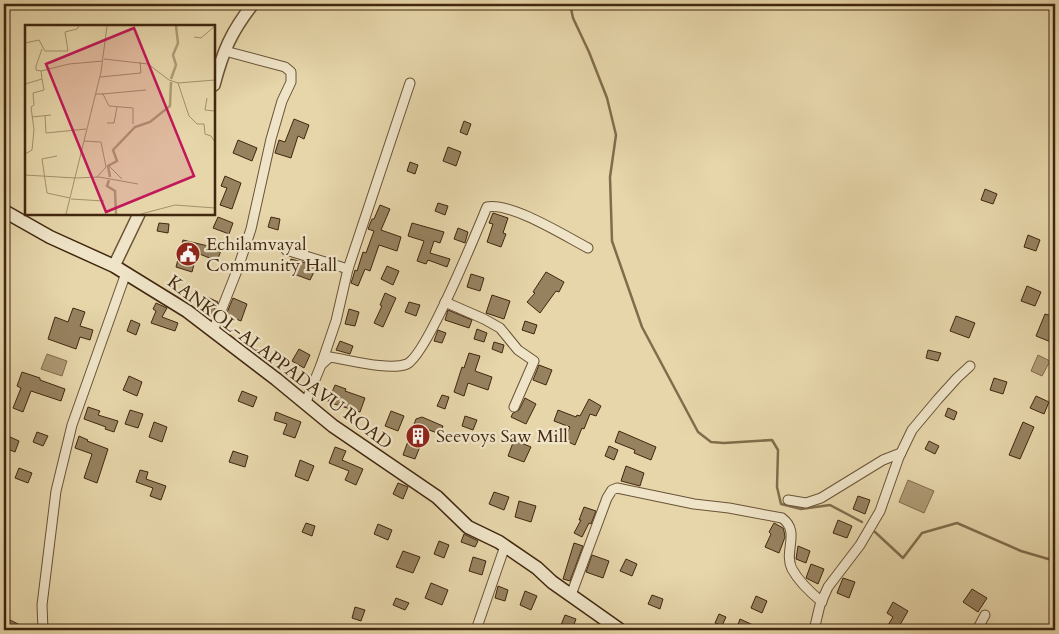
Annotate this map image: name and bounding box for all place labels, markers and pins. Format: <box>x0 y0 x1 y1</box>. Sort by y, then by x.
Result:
place label: Echilamvayal Community Hall <box>206 232 338 278</box>
public building icon: Echilamvayal Community Hall <box>175 241 201 267</box>
building icon: Seevoys Saw Mill <box>405 423 431 449</box>
place label: Seevoys Saw Mill <box>436 424 568 449</box>

